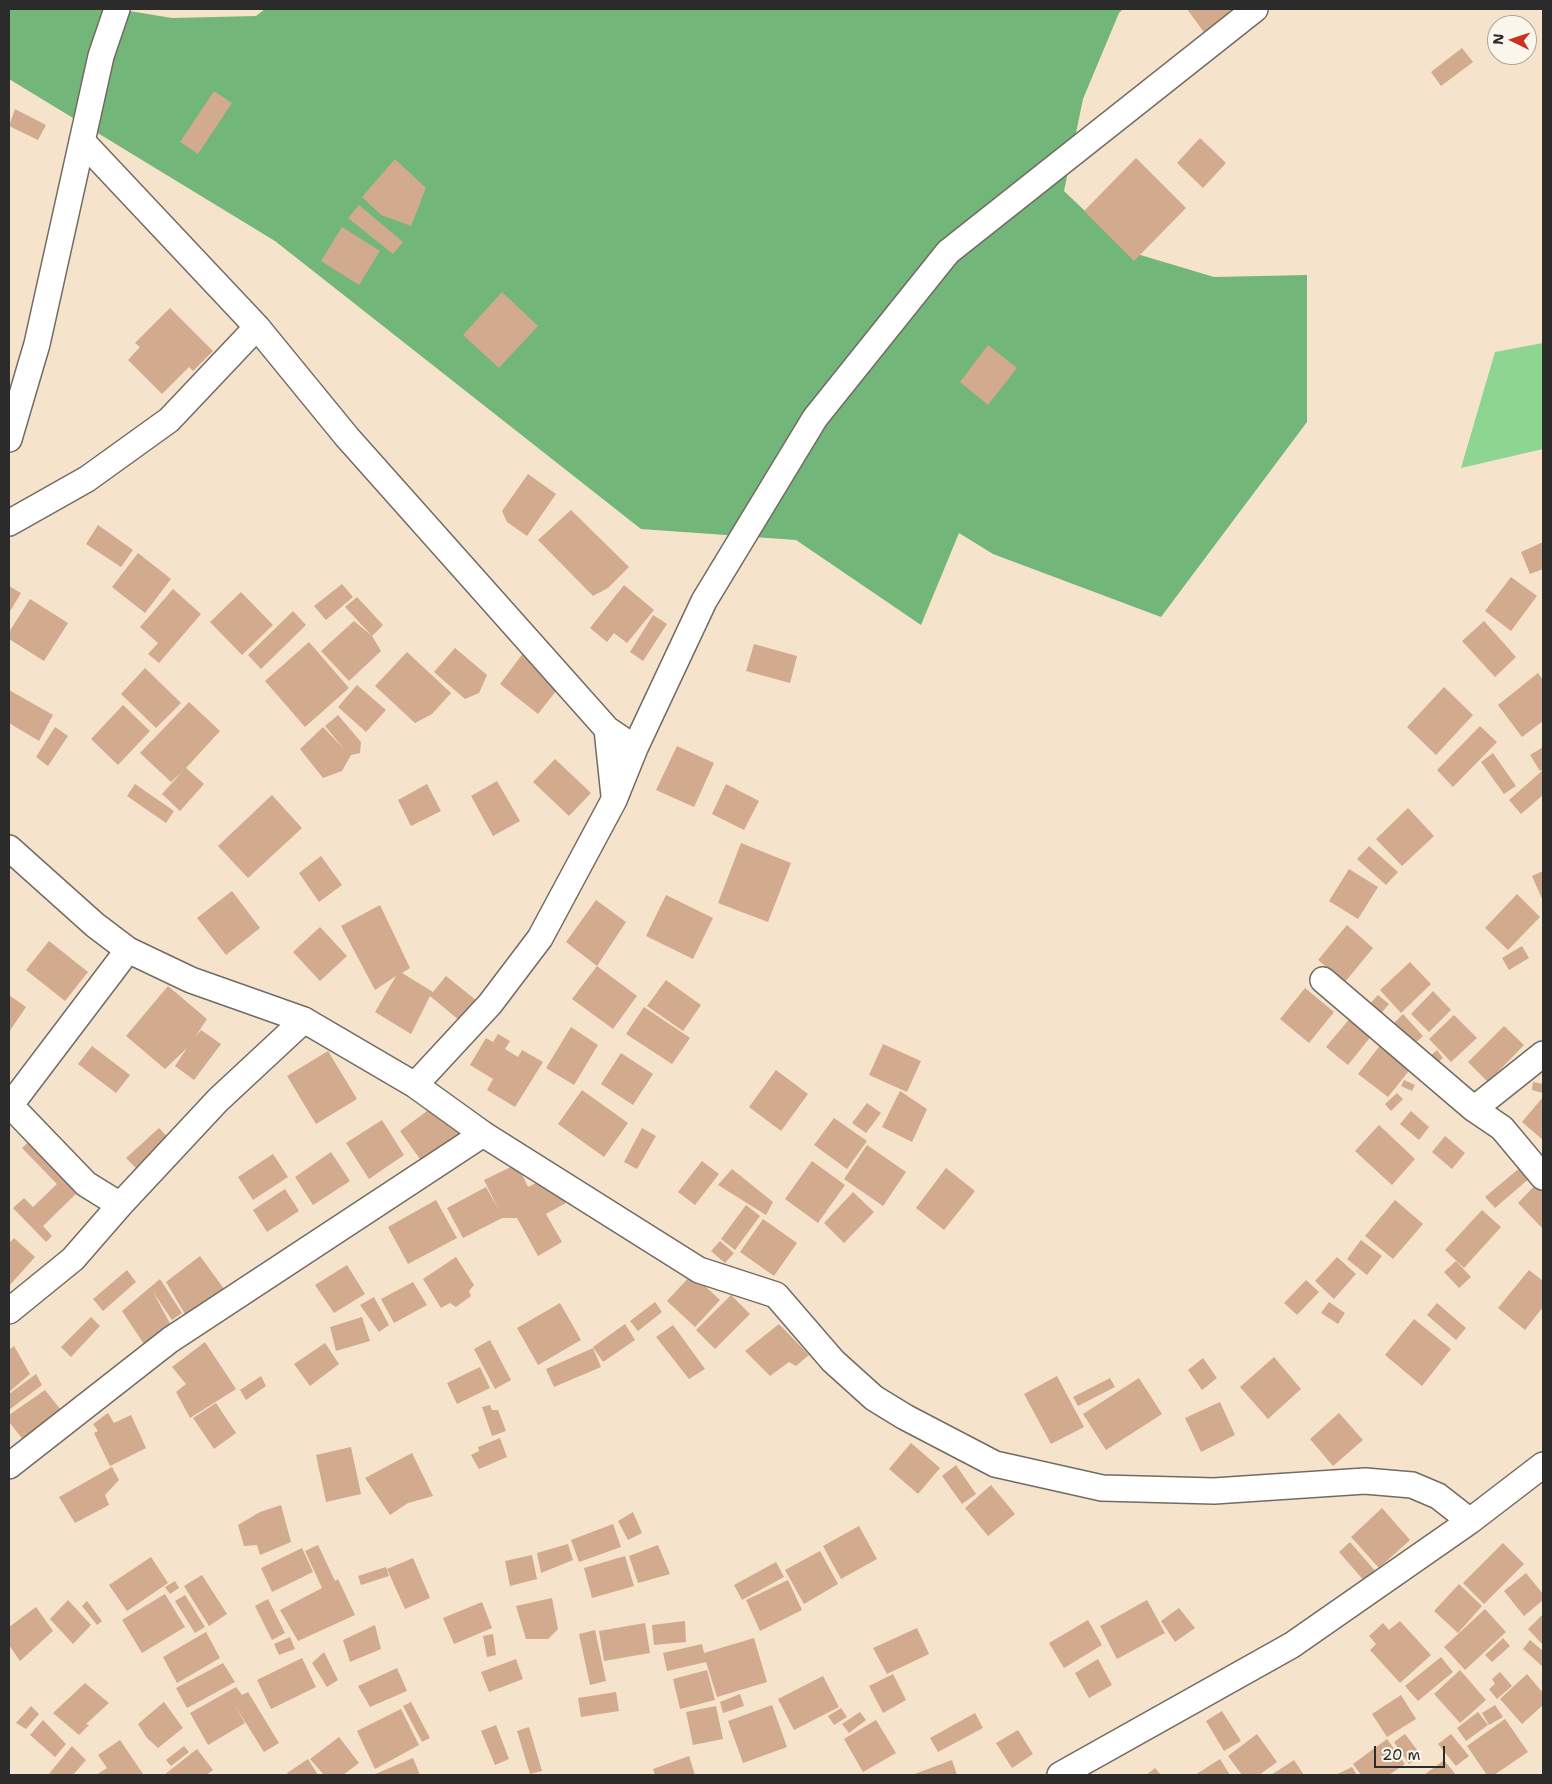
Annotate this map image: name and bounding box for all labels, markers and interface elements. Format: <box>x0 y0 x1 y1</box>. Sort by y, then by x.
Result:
north arrow <box>1487 15 1537 65</box>
text: N <box>1489 33 1507 45</box>
scale bar <box>1377 1736 1448 1768</box>
text: 20 m <box>1382 1745 1421 1765</box>

